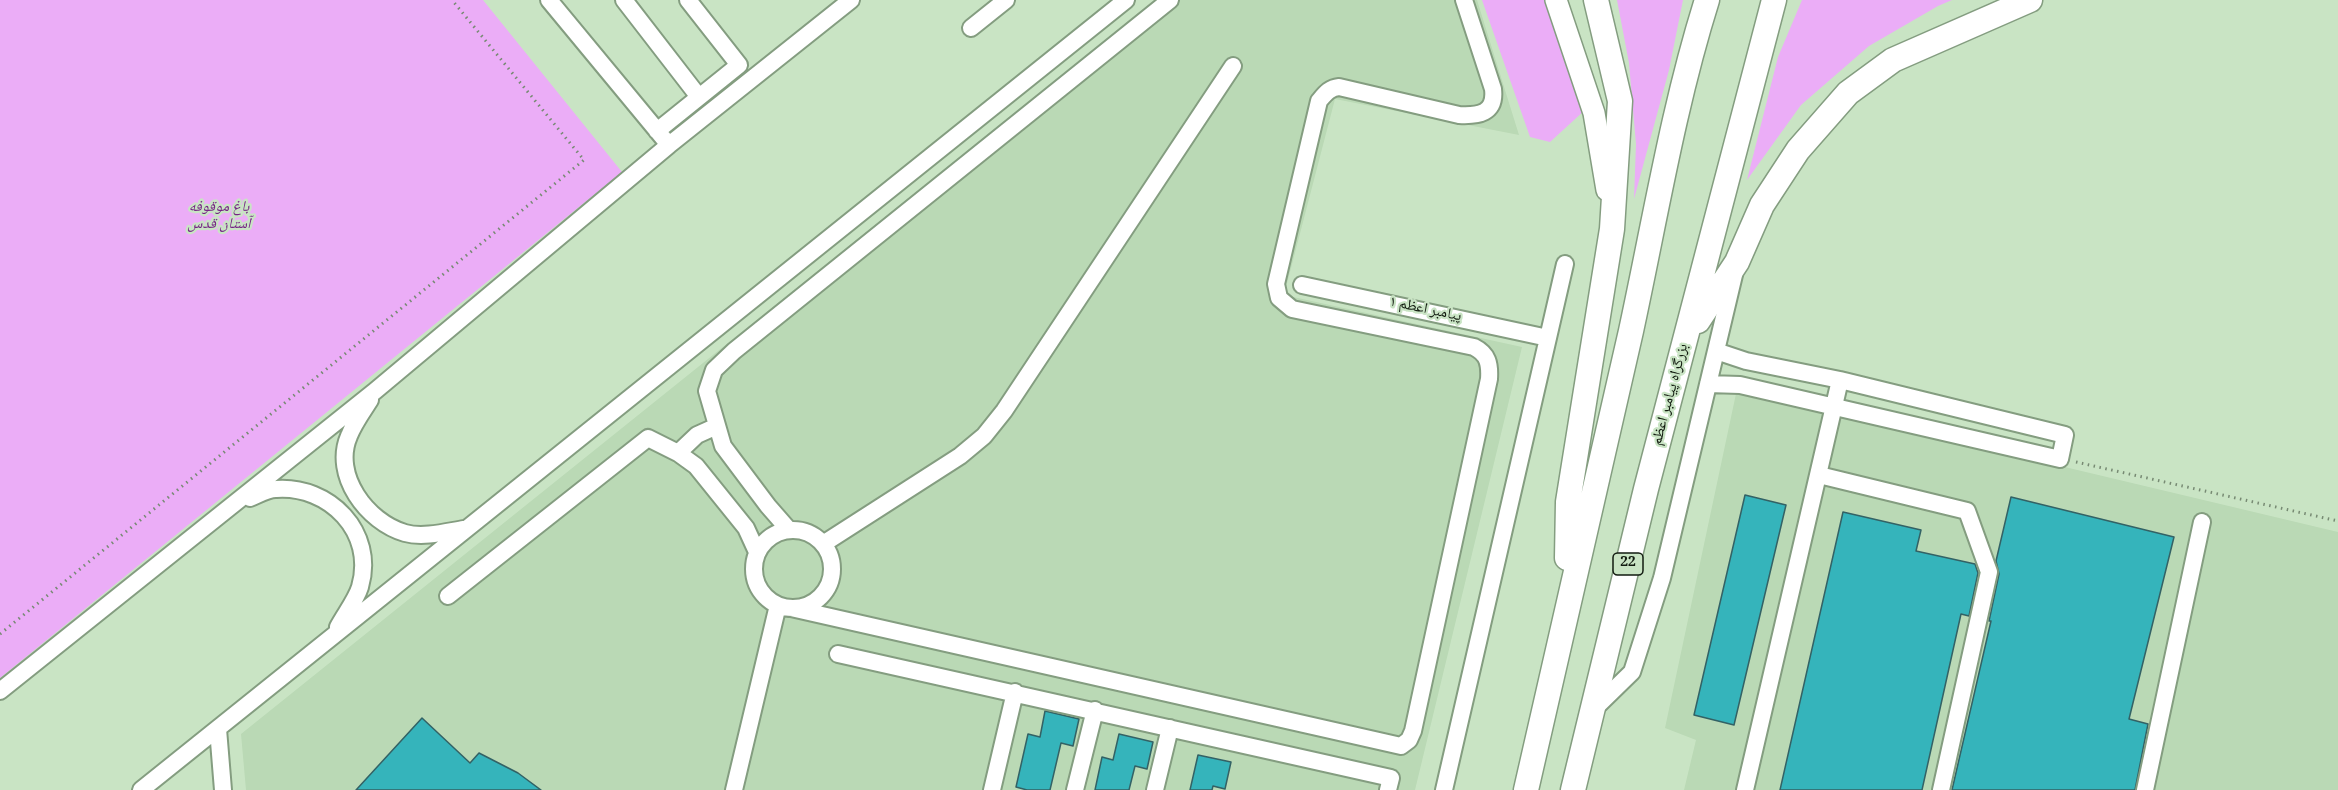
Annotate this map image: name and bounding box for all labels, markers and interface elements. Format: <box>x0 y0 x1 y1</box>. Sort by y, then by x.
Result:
park label: باغ موقوفه آستان قدس <box>187 200 251 235</box>
street label: پیامبر اعظم ۱ <box>1387 295 1463 327</box>
street label: بزرگراه پیامبر اعظم <box>1650 342 1694 448</box>
road number: 22 <box>1613 553 1643 575</box>

